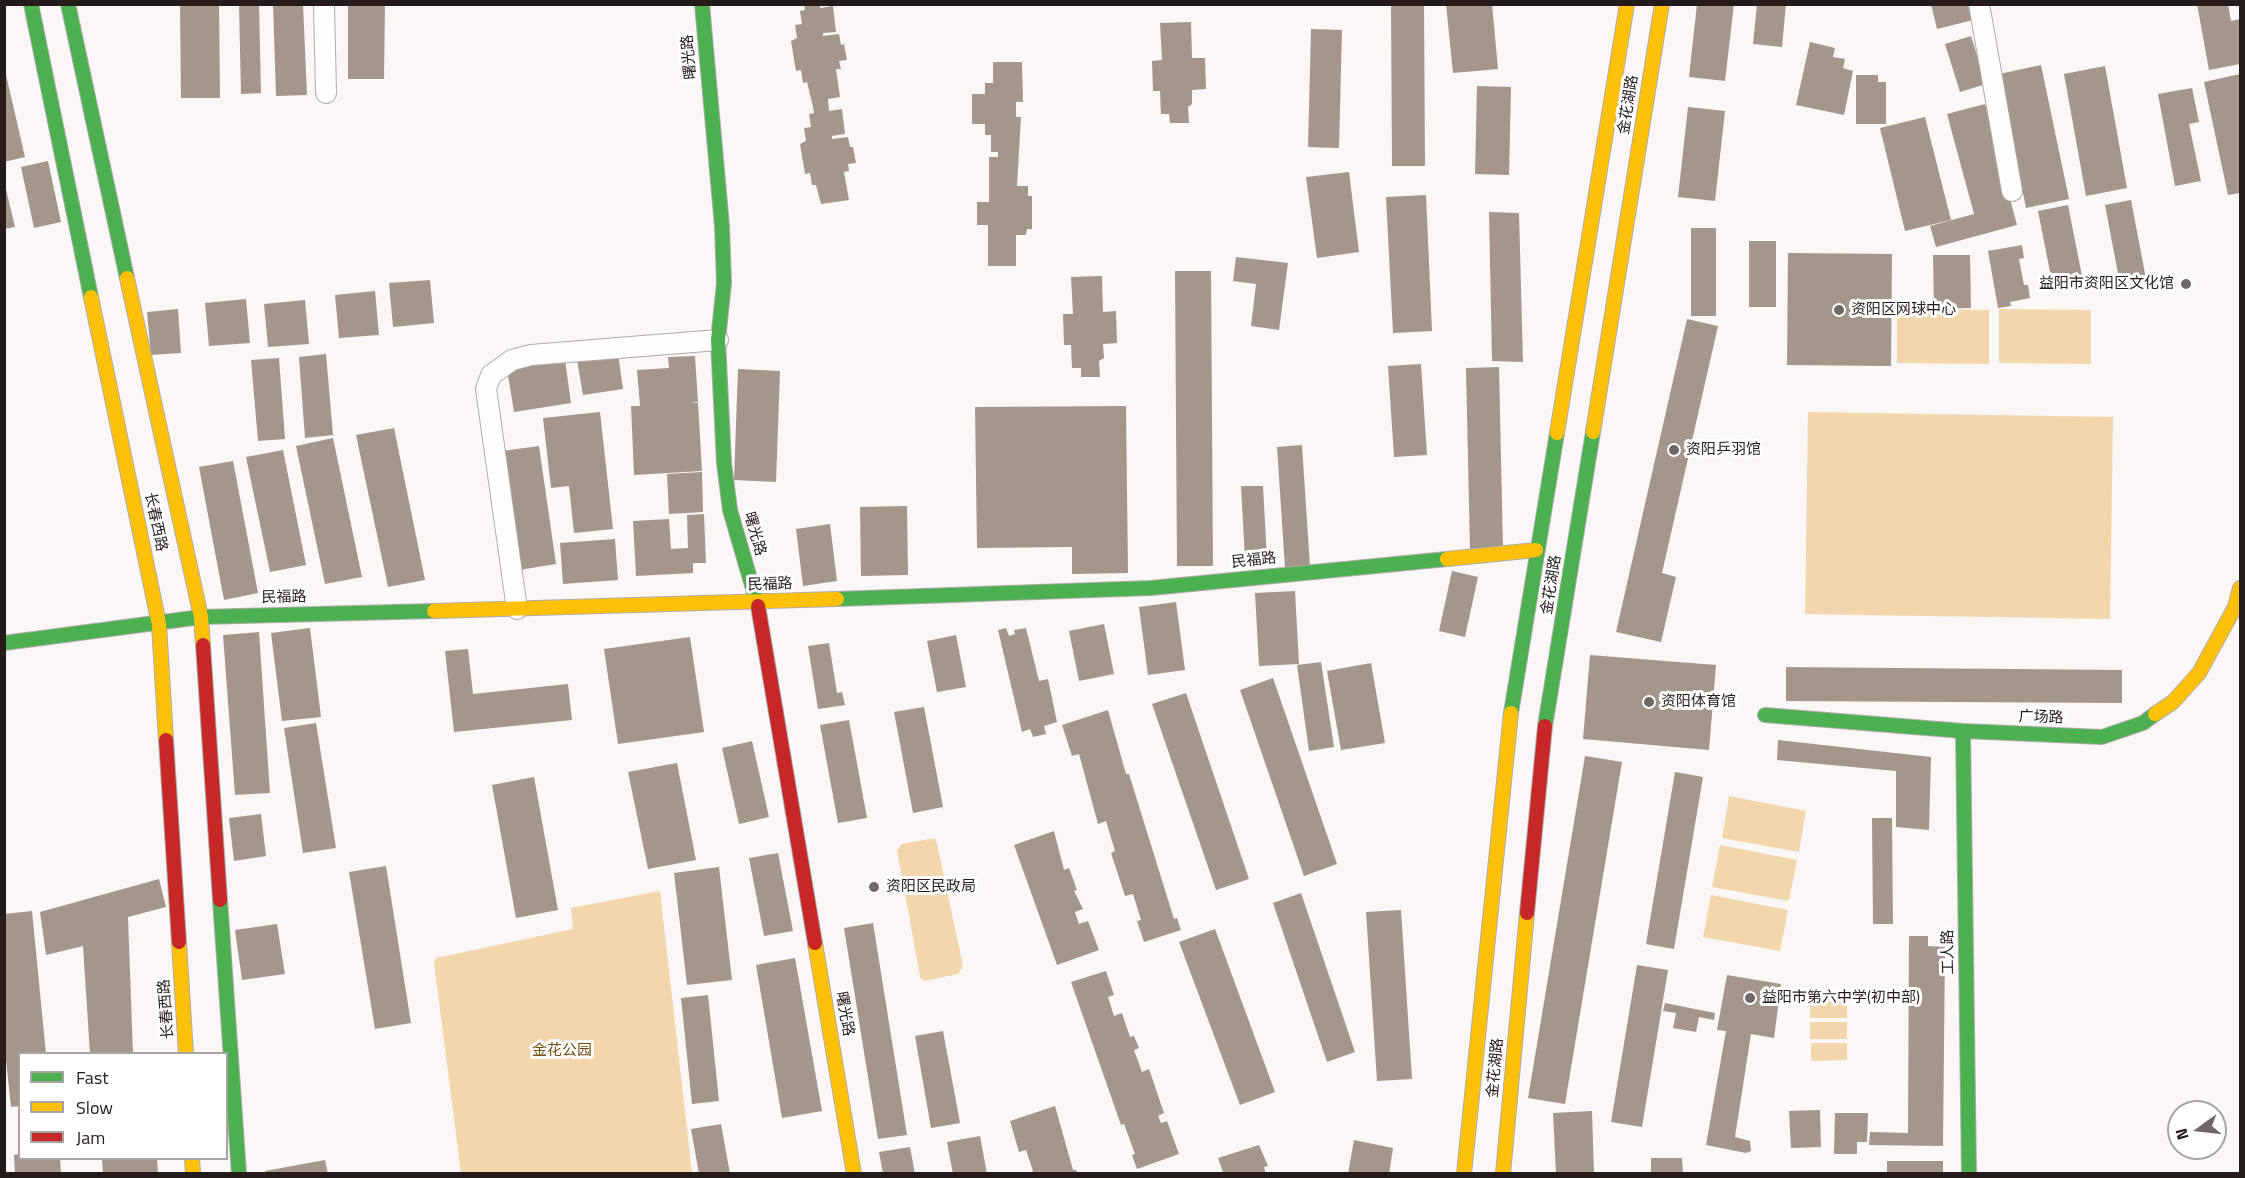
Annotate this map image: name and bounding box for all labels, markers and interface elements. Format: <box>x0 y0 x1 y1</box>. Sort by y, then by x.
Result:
street label: 曙光路 <box>679 34 701 80</box>
street label: 金花湖路 <box>1615 74 1643 136</box>
place label: 益阳市资阳区文化馆 <box>2039 275 2174 293</box>
marker: 益阳市资阳区文化馆 <box>2179 277 2193 291</box>
place label: 资阳区网球中心 <box>1851 301 1956 319</box>
marker: 资阳区网球中心 <box>1832 303 1846 317</box>
place label: 资阳乒羽馆 <box>1686 441 1761 459</box>
marker: 资阳乒羽馆 <box>1667 443 1681 457</box>
street label: 长春西路 <box>140 491 170 553</box>
street label: 曙光路 <box>739 510 769 558</box>
street label: 民福路 <box>1231 550 1277 572</box>
street label: 金花湖路 <box>1538 554 1566 616</box>
street label: 民福路 <box>747 575 793 595</box>
street label: 民福路 <box>261 589 307 607</box>
place label: 资阳体育馆 <box>1661 693 1736 711</box>
marker: 资阳体育馆 <box>1642 695 1656 709</box>
street label: 广场路 <box>2018 708 2064 728</box>
place label: 资阳区民政局 <box>886 878 976 896</box>
marker: 资阳区民政局 <box>867 880 881 894</box>
street label: 工人路 <box>1940 929 1958 975</box>
street label: 长春西路 <box>156 978 178 1040</box>
place label: 益阳市第六中学(初中部) <box>1762 989 1920 1007</box>
street label: 曙光路 <box>831 990 857 1038</box>
marker: 益阳市第六中学(初中部) <box>1743 991 1757 1005</box>
street label: 金花湖路 <box>1484 1037 1508 1099</box>
park label: 金花公园 <box>532 1042 592 1060</box>
legend <box>18 1052 228 1160</box>
text: Fast <box>76 1064 109 1091</box>
text: Slow <box>76 1094 113 1121</box>
north arrow <box>2167 1100 2227 1160</box>
text: Jam <box>76 1124 105 1151</box>
text: N <box>2169 1126 2195 1143</box>

